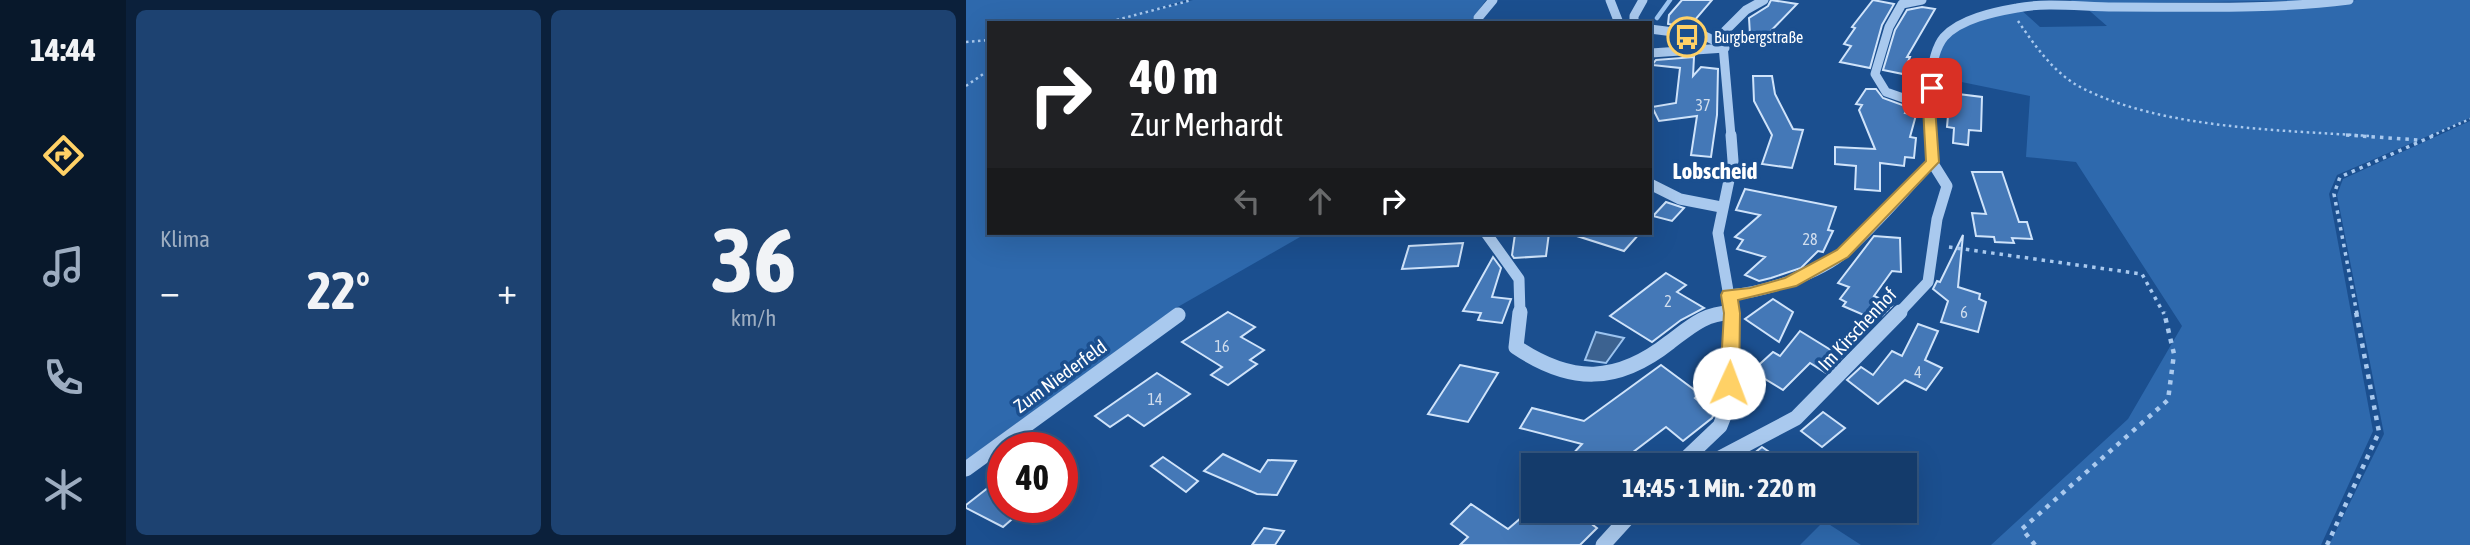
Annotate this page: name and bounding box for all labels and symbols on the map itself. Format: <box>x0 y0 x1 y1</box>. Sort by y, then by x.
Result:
bus stop icon: Burgbergstraße <box>1666 16 1708 58</box>
place label: Burgbergstraße <box>1714 28 1803 47</box>
pin <box>1902 58 1962 118</box>
house number: 37 <box>1695 96 1711 114</box>
district label: Lobscheid <box>1672 158 1758 184</box>
house number: 28 <box>1802 230 1818 248</box>
street label: Im Kirschenhof <box>1813 283 1901 375</box>
house number: 2 <box>1664 292 1672 310</box>
house number: 6 <box>1960 303 1968 321</box>
street label: Zum Niederfeld <box>1009 335 1111 417</box>
house number: 16 <box>1214 337 1230 355</box>
position arrow <box>1692 346 1766 420</box>
house number: 4 <box>1914 363 1922 381</box>
house number: 14 <box>1147 390 1163 408</box>
speed limit sign: 40 <box>987 432 1078 523</box>

